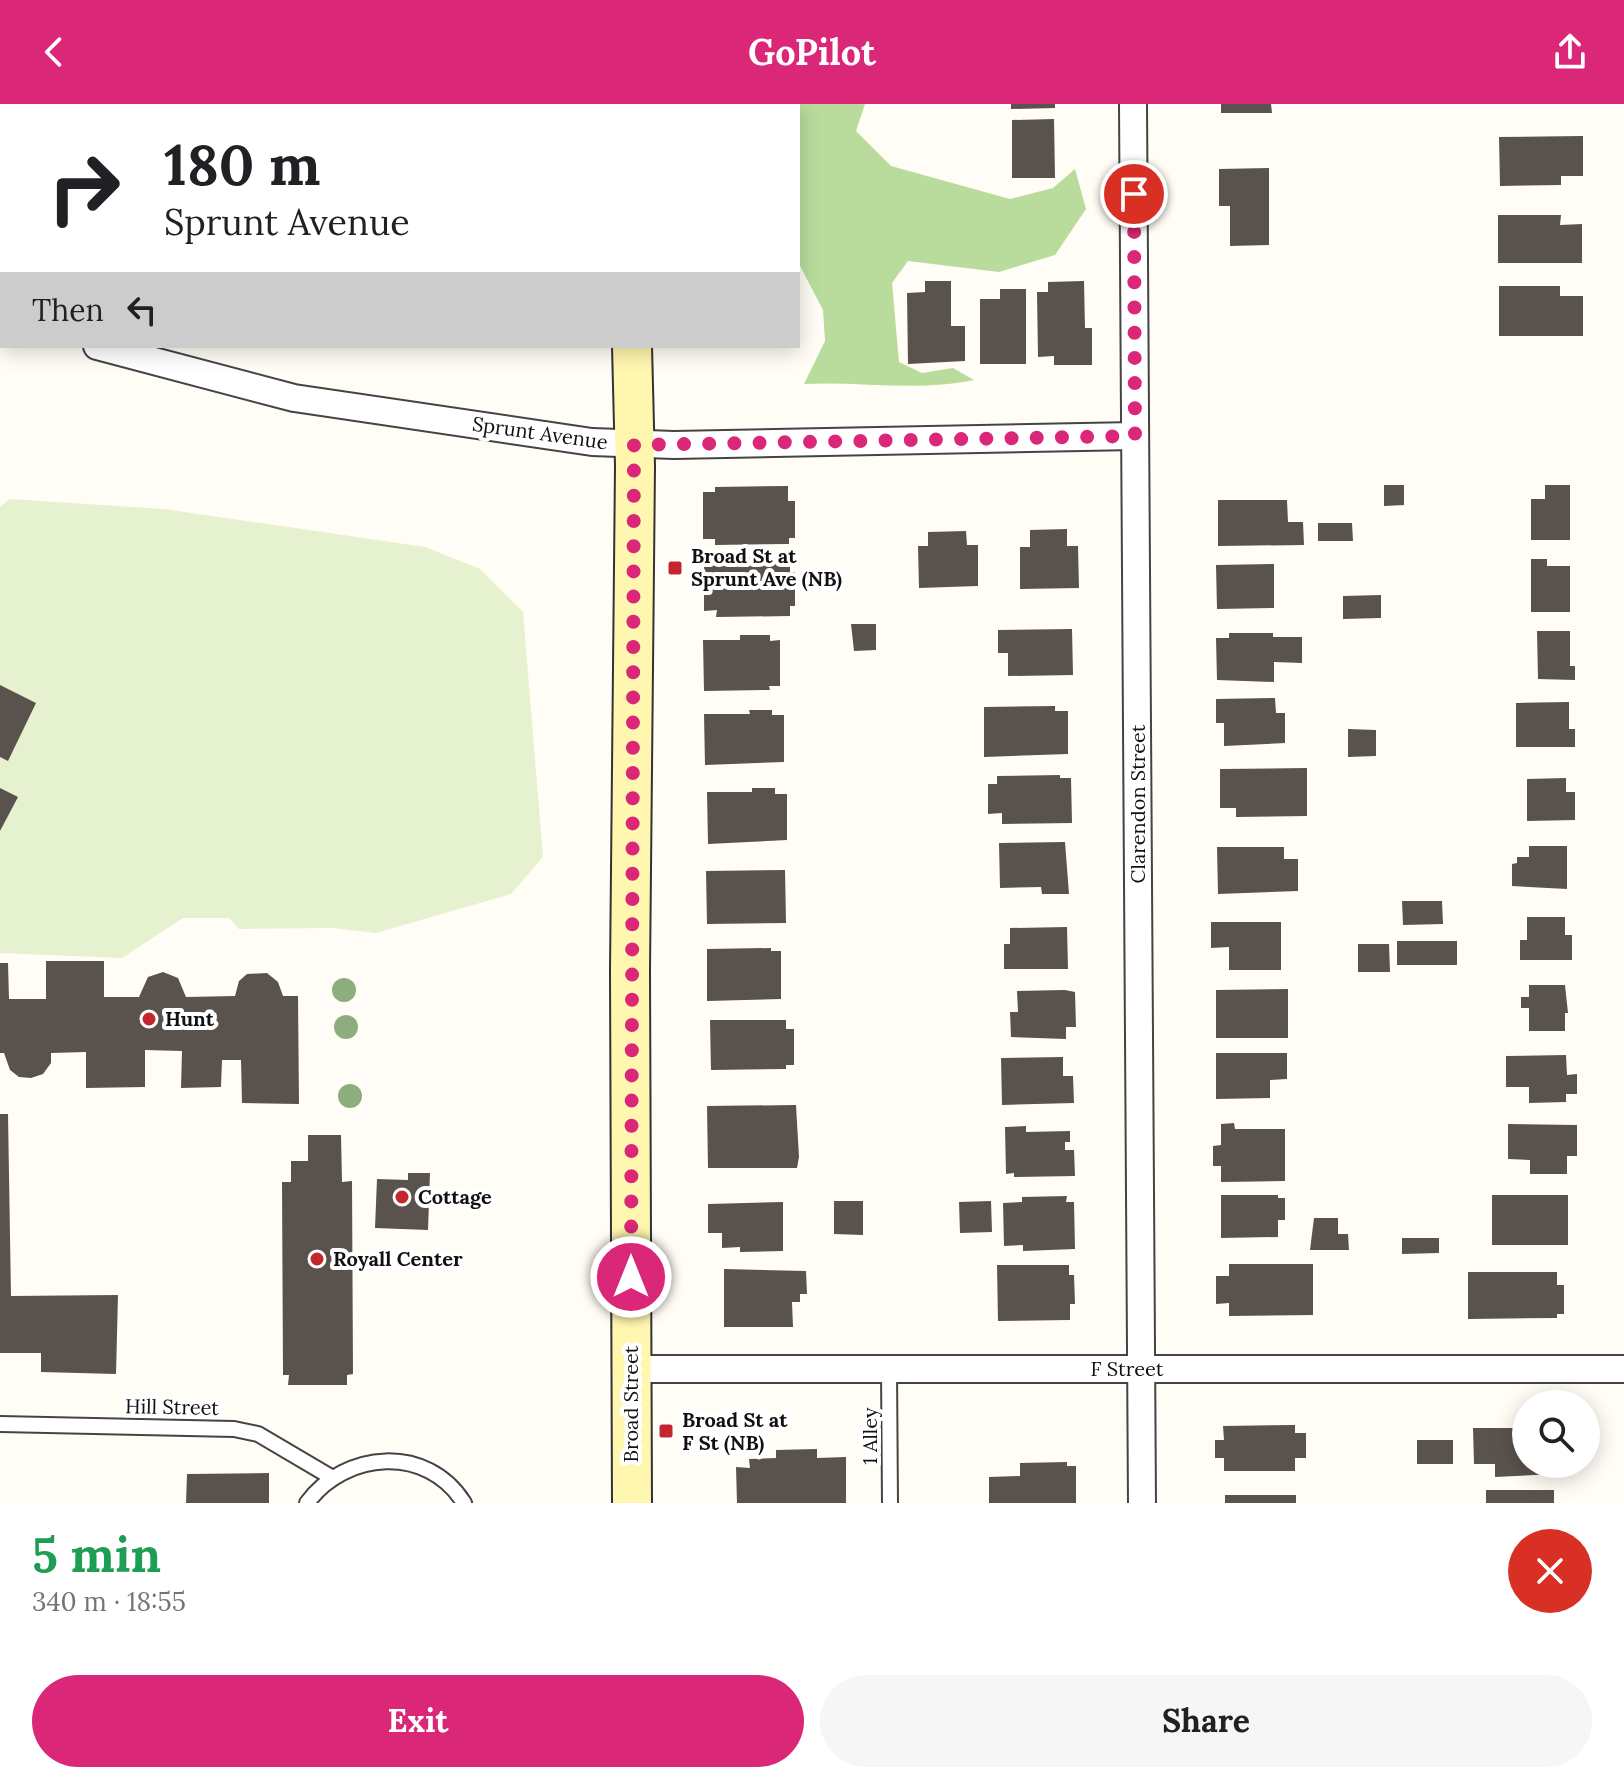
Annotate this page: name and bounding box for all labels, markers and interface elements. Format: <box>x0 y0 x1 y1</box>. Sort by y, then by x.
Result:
text: GoPilot <box>748 29 876 75</box>
icon: back <box>32 30 76 74</box>
icon: share <box>1548 30 1592 74</box>
text: 180 m <box>164 129 321 200</box>
icon: right <box>32 136 136 240</box>
pin <box>1100 160 1168 228</box>
icon: arrive <box>1112 172 1156 216</box>
text: Sprunt Avenue <box>164 199 410 245</box>
icon: left <box>120 288 164 332</box>
text: Then <box>32 291 104 329</box>
street label: Sprunt Avenue <box>471 411 610 454</box>
place label: Broad St at Sprunt Ave (NB) <box>691 543 842 592</box>
marker: Broad St at Sprunt Ave (NB) <box>666 559 684 577</box>
street label: Clarendon Street <box>1125 724 1150 884</box>
place label: Hunt <box>165 1006 215 1031</box>
marker: Hunt <box>140 1010 158 1028</box>
place label: Cottage <box>418 1184 492 1209</box>
marker: Cottage <box>393 1188 411 1206</box>
position arrow <box>589 1235 673 1319</box>
place label: Royall Center <box>333 1246 463 1271</box>
marker: Royall Center <box>308 1250 326 1268</box>
street label: Broad Street <box>618 1345 643 1462</box>
street label: F Street <box>1091 1356 1164 1381</box>
map controls <box>1512 1390 1600 1478</box>
button: search <box>1512 1390 1600 1478</box>
street label: Hill Street <box>125 1393 219 1420</box>
place label: Broad St at F St (NB) <box>682 1407 788 1456</box>
street label: 1 Alley <box>857 1407 882 1465</box>
marker: Broad St at F St (NB) <box>657 1422 675 1440</box>
text: 5 min <box>32 1524 161 1585</box>
button: close <box>1508 1529 1592 1613</box>
text: 340 m · 18:55 <box>32 1585 186 1618</box>
button: Exit <box>32 1675 804 1767</box>
button: Share <box>820 1675 1592 1767</box>

